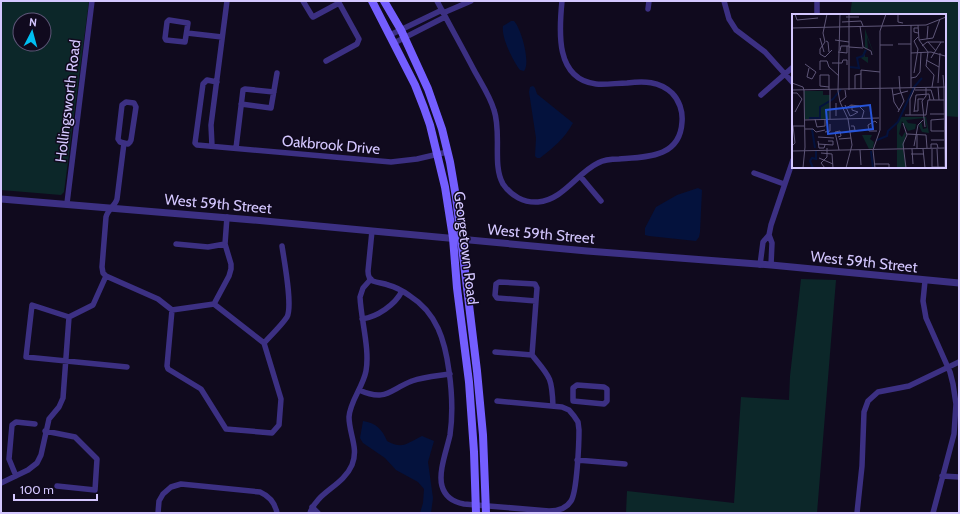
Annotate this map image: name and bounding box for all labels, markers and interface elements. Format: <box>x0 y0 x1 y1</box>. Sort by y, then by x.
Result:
north arrow <box>12 12 52 52</box>
inset map <box>792 14 946 168</box>
text: N <box>28 15 38 29</box>
street label: Hollingsworth Road <box>52 38 84 164</box>
street label: Oakbrook Drive <box>281 132 381 158</box>
street label: West 59th Street <box>164 190 272 218</box>
street label: Georgetown Road <box>450 190 482 306</box>
street label: West 59th Street <box>487 220 595 248</box>
street label: West 59th Street <box>810 247 918 277</box>
scale bar <box>14 476 97 502</box>
text: 100 m <box>20 482 54 497</box>

